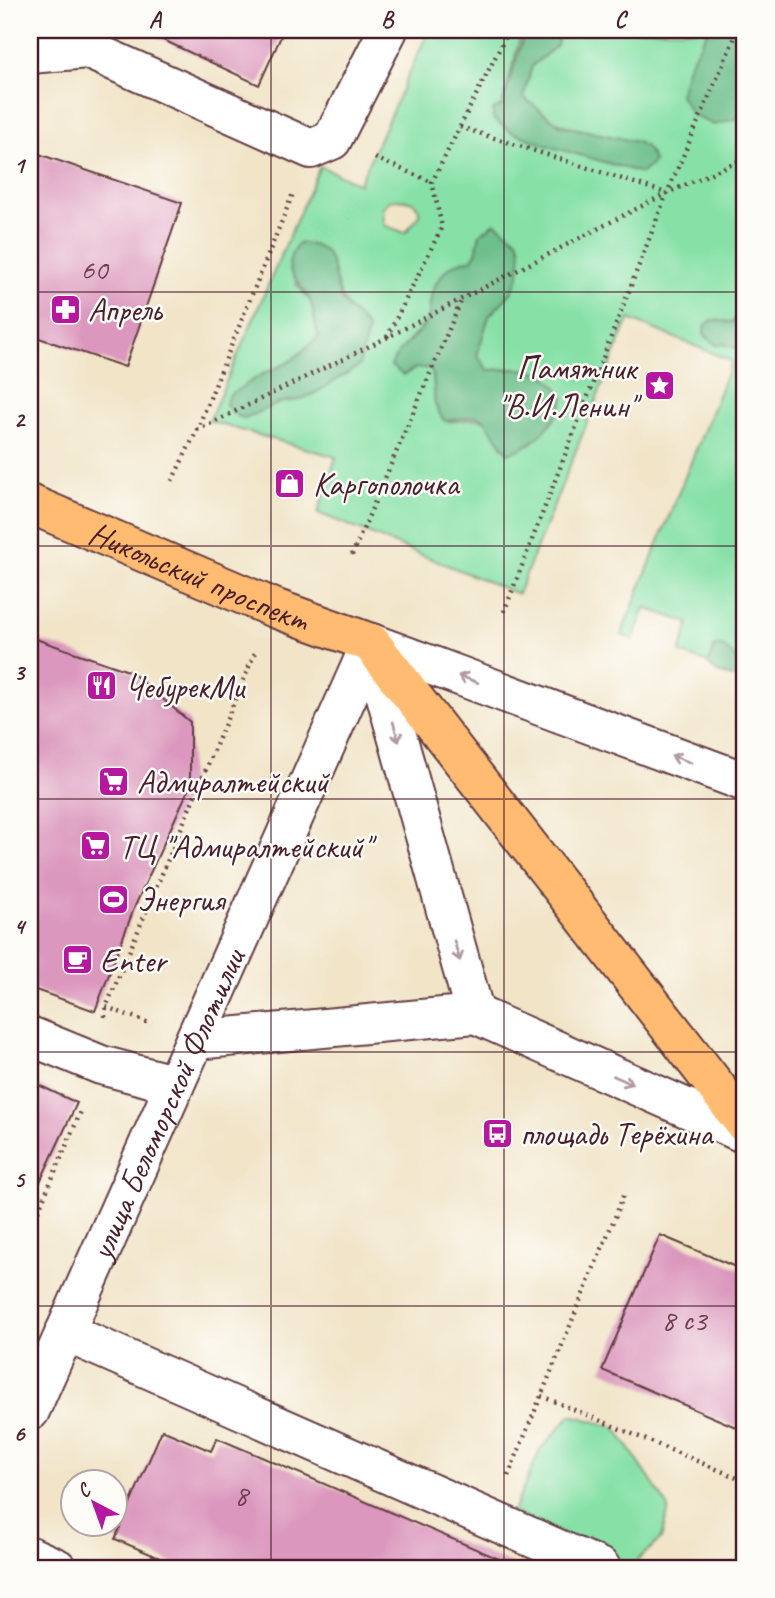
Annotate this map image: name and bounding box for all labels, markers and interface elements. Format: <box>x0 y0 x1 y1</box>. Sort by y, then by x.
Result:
text: A <box>149 5 163 34</box>
text: B <box>381 5 395 34</box>
text: C <box>615 5 629 34</box>
text: 1 <box>14 151 27 180</box>
house number: 60 <box>81 250 110 288</box>
place label: Апрель <box>88 289 164 331</box>
pharmacy icon: Апрель <box>48 292 82 326</box>
place label: Памятник "В.И.Ленин" <box>498 347 642 427</box>
place icon: Памятник "В.И.Ленин" <box>642 369 676 403</box>
text: 2 <box>14 405 27 434</box>
place label: Каргополочка <box>313 463 460 505</box>
shop icon: Каргополочка <box>273 466 307 500</box>
street label: Никольский проспект <box>83 512 316 641</box>
text: 3 <box>14 658 27 687</box>
place label: ЧебурекМи <box>125 666 246 708</box>
restaurant icon: ЧебурекМи <box>85 669 119 703</box>
one-way arrow <box>458 672 480 685</box>
one-way arrow <box>390 721 403 743</box>
one-way arrow <box>671 751 693 764</box>
place label: Адмиралтейский <box>137 761 331 803</box>
supermarket icon: Адмиралтейский <box>97 764 131 798</box>
place label: ТЦ "Адмиралтейский" <box>119 826 377 868</box>
supermarket icon: ТЦ "Адмиралтейский" <box>79 829 113 863</box>
place label: Энергия <box>137 879 227 921</box>
sports icon: Энергия <box>97 882 131 916</box>
text: 4 <box>14 912 27 941</box>
place label: Enter <box>100 940 169 982</box>
one-way arrow <box>452 940 465 962</box>
street label: улица Беломорской Флотилии <box>79 941 255 1268</box>
cafe icon: Enter <box>60 943 94 977</box>
one-way arrow <box>612 1074 633 1087</box>
place label: площадь Терёхина <box>520 1113 714 1155</box>
bus stop icon: площадь Терёхина <box>480 1116 514 1150</box>
text: 5 <box>14 1165 26 1194</box>
house number: 8 с3 <box>662 1301 709 1339</box>
text: 6 <box>14 1419 27 1448</box>
north arrow <box>60 1468 130 1538</box>
house number: 8 <box>234 1476 250 1514</box>
text: С <box>72 1477 97 1503</box>

